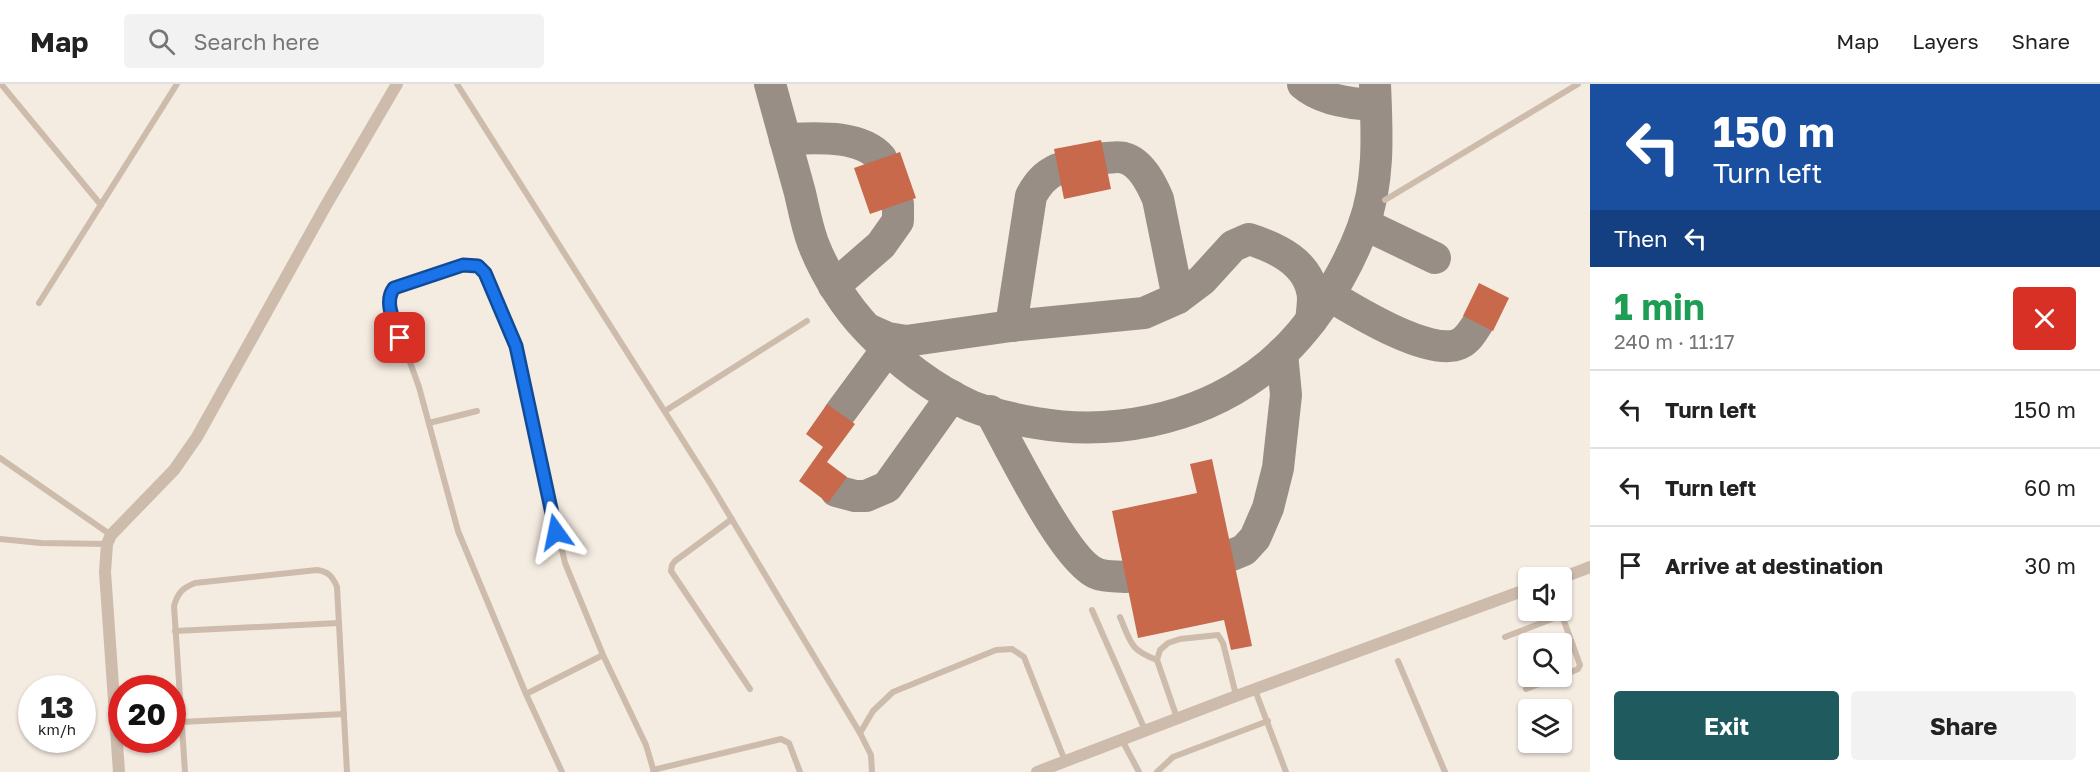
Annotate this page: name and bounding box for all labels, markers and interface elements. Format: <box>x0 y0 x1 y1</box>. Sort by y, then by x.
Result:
search box <box>124 14 544 68</box>
text: Map <box>30 25 88 58</box>
icon: search <box>145 25 178 58</box>
text: Search here <box>193 28 319 55</box>
text: Map <box>1836 28 1879 54</box>
text: Layers <box>1912 28 1979 54</box>
text: Share <box>2012 28 2070 54</box>
text: 150 m <box>1713 106 1835 156</box>
icon: left <box>1614 108 1692 186</box>
text: Turn left <box>1713 157 1822 189</box>
icon: left <box>1679 222 1712 255</box>
text: Then <box>1614 225 1667 252</box>
text: 1 min <box>1614 285 1705 328</box>
button: close <box>2013 287 2076 350</box>
pin <box>374 312 425 363</box>
icon: arrive <box>383 321 416 354</box>
text: 240 m · 11:17 <box>1614 329 1735 353</box>
icon: left <box>1614 393 1647 426</box>
text: Turn left <box>1665 396 1756 423</box>
text: 150 m <box>2014 396 2076 423</box>
icon: left <box>1614 471 1647 504</box>
text: Turn left <box>1665 474 1756 501</box>
text: 60 m <box>2024 474 2076 501</box>
position arrow <box>524 500 588 564</box>
icon: arrive <box>1614 549 1647 582</box>
text: Arrive at destination <box>1665 552 1883 579</box>
text: 30 m <box>2025 552 2076 579</box>
map controls <box>1518 567 1572 753</box>
button: sound <box>1518 567 1572 621</box>
button: search <box>1518 633 1572 687</box>
speed limit sign: 20 <box>108 675 186 753</box>
text: 13 <box>40 689 74 725</box>
button: Exit <box>1614 691 1839 760</box>
button: Share <box>1851 691 2076 760</box>
button: layers <box>1518 699 1572 753</box>
text: km/h <box>38 720 76 738</box>

